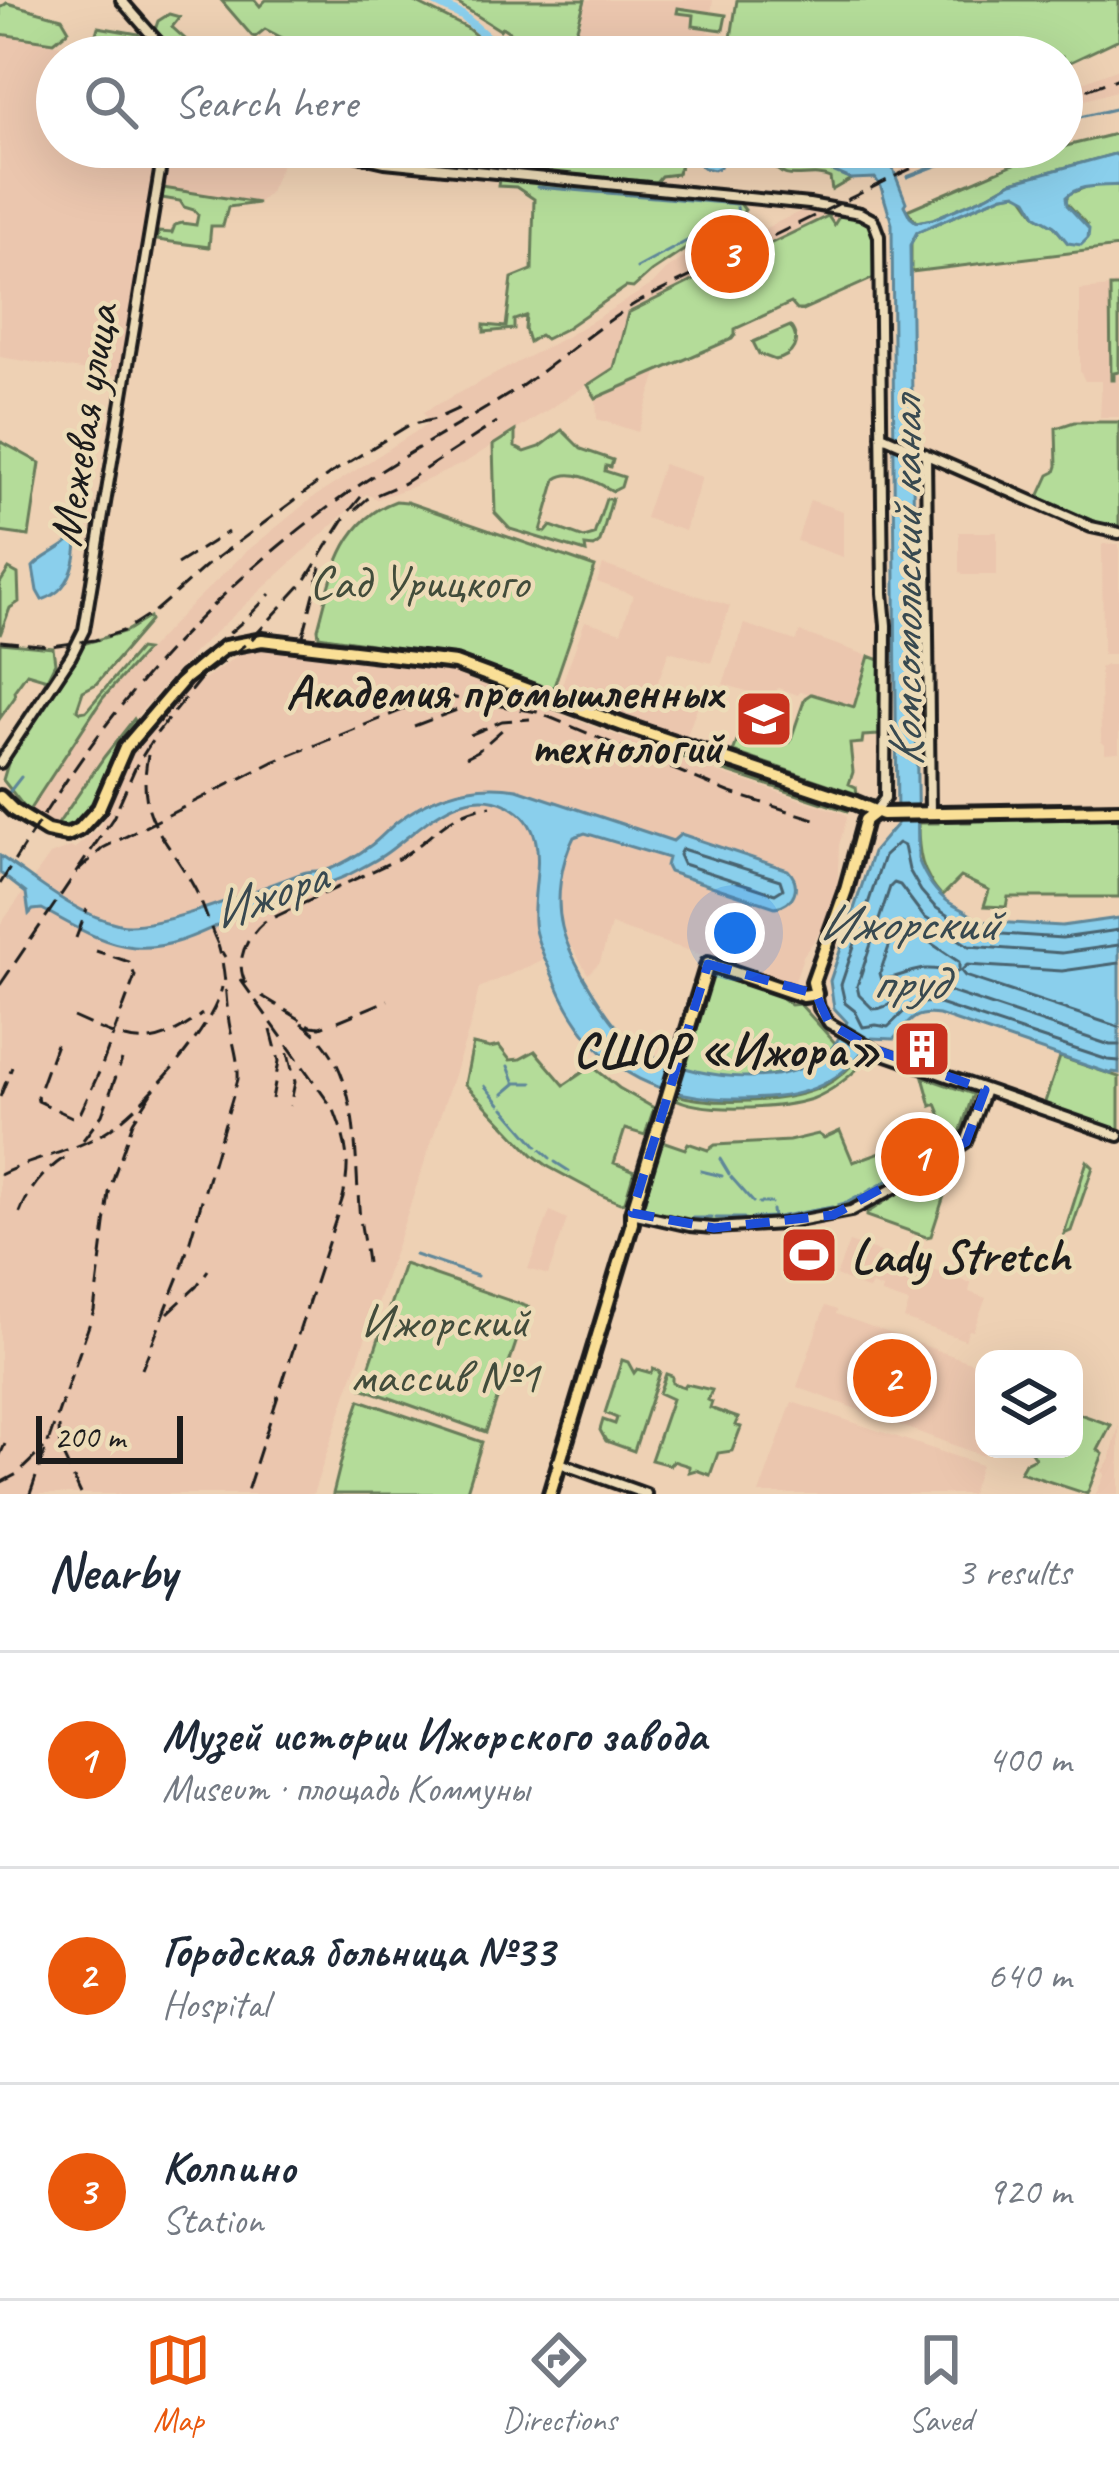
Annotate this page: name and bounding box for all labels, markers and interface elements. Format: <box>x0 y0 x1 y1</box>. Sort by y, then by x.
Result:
search box <box>36 36 1083 168</box>
icon: search <box>78 69 144 135</box>
text: Search here <box>174 74 357 131</box>
pin: 3 <box>691 209 769 299</box>
street label: Межевая улица <box>34 297 132 550</box>
water label: Комсомольский канал <box>873 392 937 767</box>
park label: Сад Урицкого <box>309 552 532 612</box>
place label: Академия промышленных технологий <box>286 662 726 777</box>
school or university icon: Академия промышленных технологий <box>733 688 795 750</box>
water label: Ижора <box>202 842 339 944</box>
water label: Ижорский пруд <box>819 891 1007 1014</box>
your location <box>705 903 765 963</box>
building icon: СШОР «Ижора» <box>891 1018 953 1080</box>
place label: СШОР «Ижора» <box>573 1020 880 1080</box>
pin: 1 <box>881 1112 959 1202</box>
sports icon: Lady Stretch <box>778 1224 840 1286</box>
place label: Lady Stretch <box>851 1226 1072 1286</box>
park label: Ижорский массив №1 <box>350 1291 542 1406</box>
pin: 2 <box>853 1333 931 1423</box>
map controls <box>975 1350 1083 1458</box>
button: layers <box>975 1350 1083 1458</box>
scale bar <box>36 1410 183 1463</box>
text: 200 m <box>54 1416 125 1458</box>
text: Nearby <box>48 1540 176 1604</box>
text: 3 results <box>957 1548 1071 1597</box>
text: Музей истории Ижорского завода <box>162 1707 706 1764</box>
text: 1 <box>78 1735 96 1784</box>
text: 400 m <box>987 1735 1071 1784</box>
text: Museum · площадь Коммуны <box>162 1764 529 1813</box>
text: Городская больница №33 <box>162 1923 554 1980</box>
text: 2 <box>78 1951 96 2000</box>
text: 640 m <box>987 1951 1071 2000</box>
text: Hospital <box>162 1980 269 2029</box>
text: Колпино <box>162 2139 296 2196</box>
text: 3 <box>78 2167 96 2216</box>
text: 920 m <box>987 2167 1071 2216</box>
text: Station <box>162 2196 263 2245</box>
tab: Map <box>145 2327 211 2441</box>
tab: Directions <box>502 2327 617 2441</box>
tab: Saved <box>908 2327 974 2441</box>

